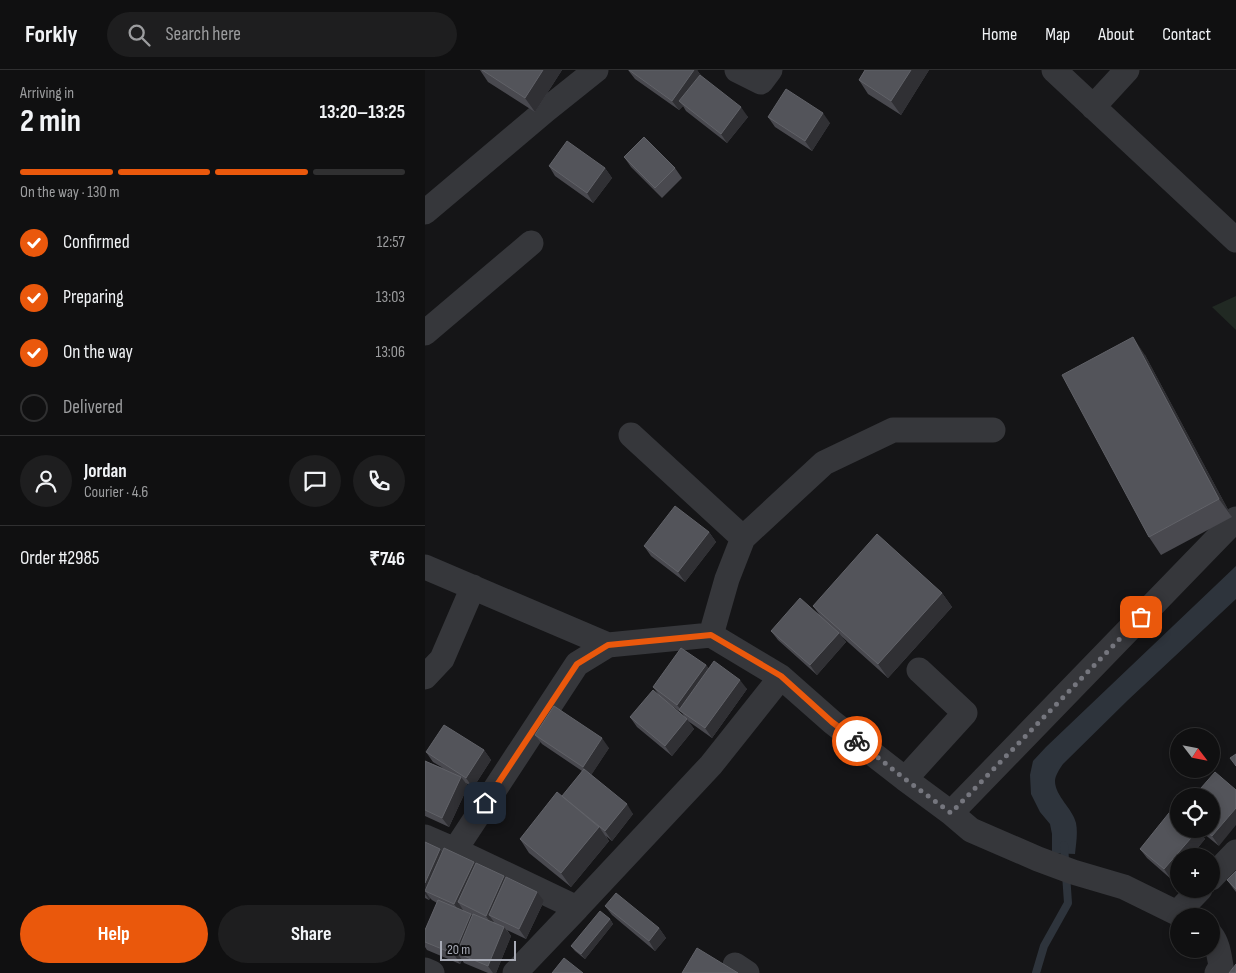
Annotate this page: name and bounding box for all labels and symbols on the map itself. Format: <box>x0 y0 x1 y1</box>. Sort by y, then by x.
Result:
pin <box>1120 596 1162 638</box>
courier <box>832 716 882 766</box>
north arrow <box>1170 728 1220 778</box>
pin <box>464 782 506 824</box>
scale bar <box>440 938 516 961</box>

